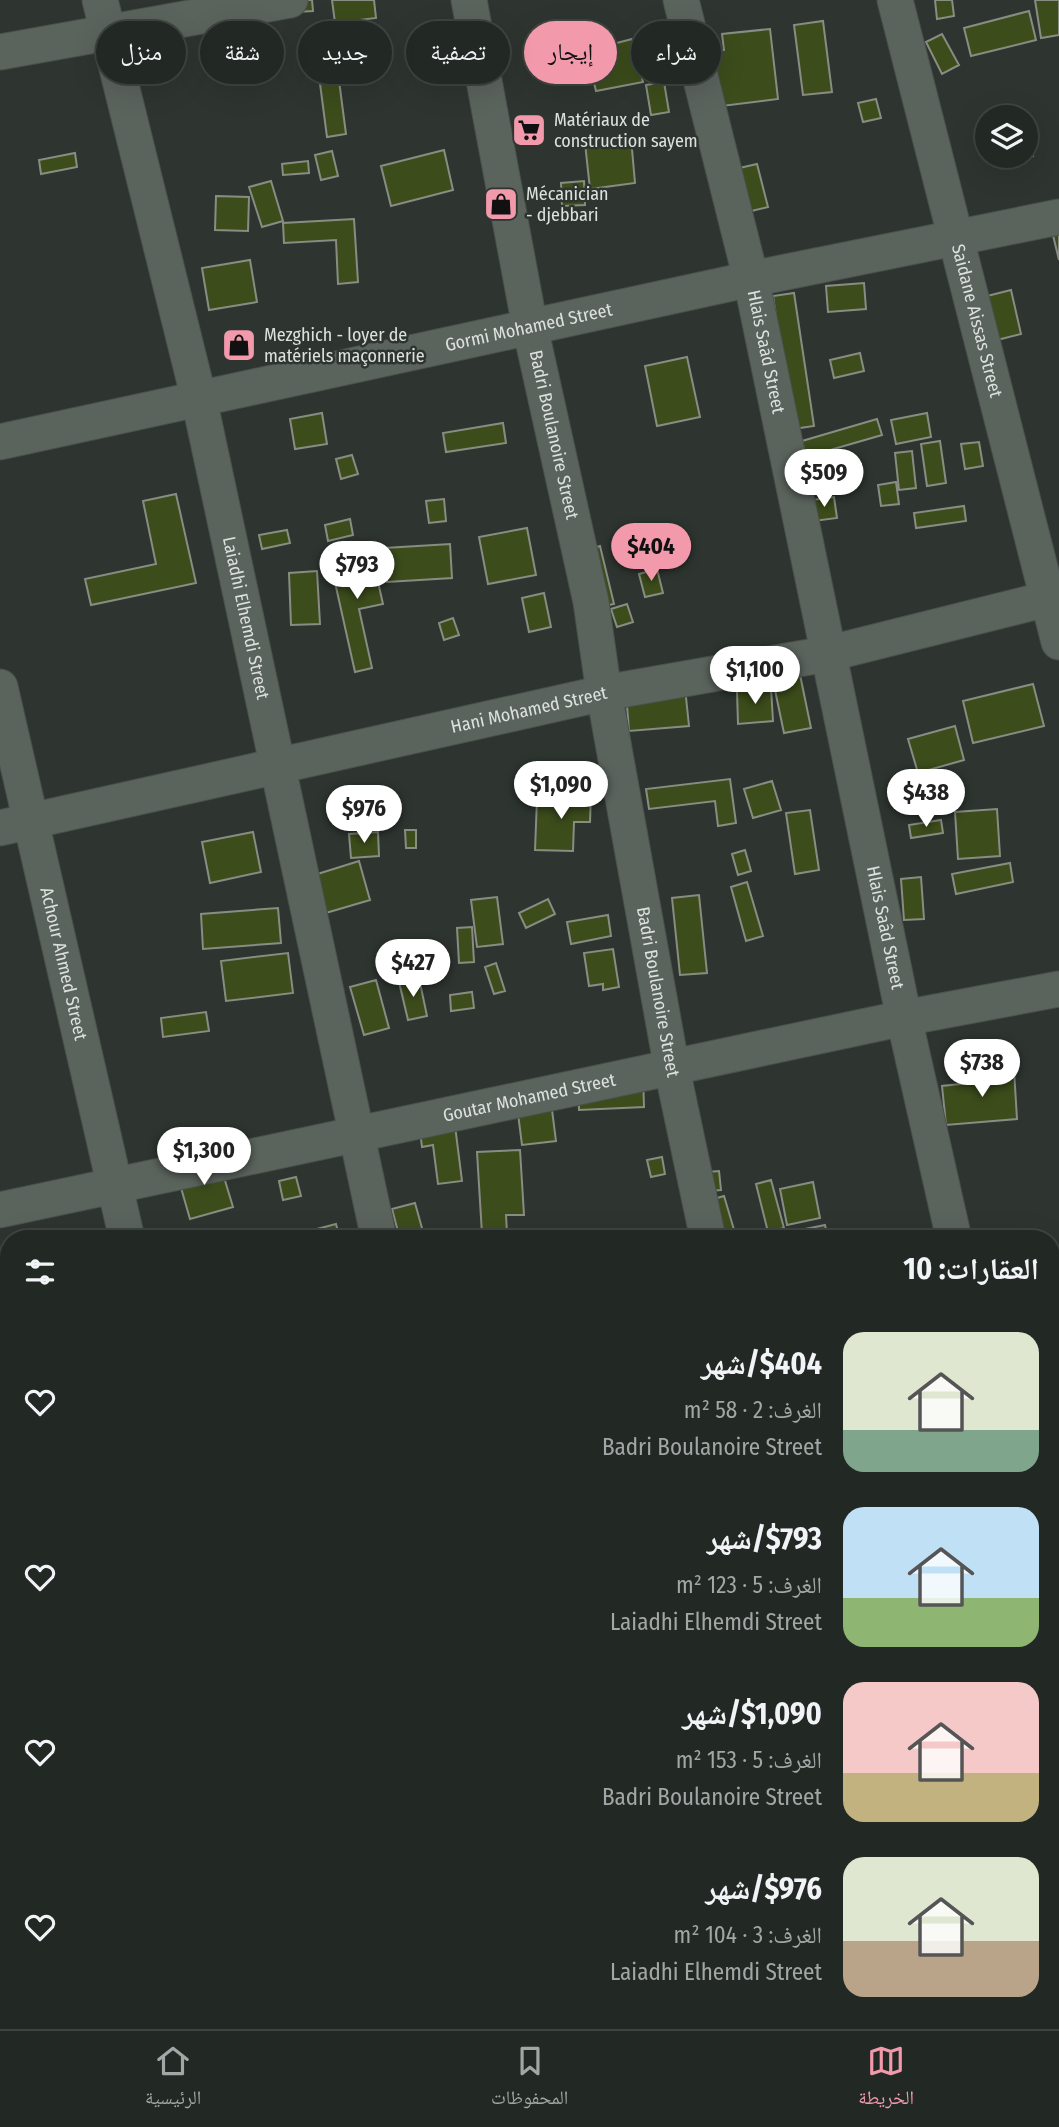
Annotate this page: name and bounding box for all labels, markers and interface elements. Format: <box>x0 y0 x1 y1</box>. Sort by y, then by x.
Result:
chip: منزل <box>96 21 186 84</box>
chip: شقة <box>200 21 284 84</box>
chip: جديد <box>298 21 392 84</box>
chip: تصفية <box>406 21 510 84</box>
chip: إيجار <box>524 21 617 84</box>
chip: شراء <box>631 21 721 84</box>
map controls <box>975 105 1038 168</box>
button: layers <box>975 105 1038 168</box>
place label: Matériaux de construction sayem <box>554 109 698 152</box>
supermarket icon: Matériaux de construction sayem <box>510 111 548 149</box>
place label: Mécanician - djebbari <box>526 183 609 226</box>
shop icon: Mécanician - djebbari <box>482 185 520 223</box>
street label: Saidane Aissas Street <box>947 242 1007 400</box>
street label: Hlais Saâd Street <box>743 288 790 416</box>
street label: Gormi Mohamed Street <box>443 298 614 356</box>
place label: Mezghich - loyer de matériels maçonnerie <box>264 324 425 367</box>
shop icon: Mezghich - loyer de matériels maçonnerie <box>220 326 258 364</box>
street label: Badri Boulanoire Street <box>524 348 583 521</box>
pin: $509 <box>783 449 865 509</box>
text: $509 <box>800 458 848 486</box>
pin: $404 <box>610 524 692 583</box>
text: $404 <box>627 532 675 560</box>
street label: Laiadhi Elhemdi Street <box>218 534 274 702</box>
pin: $793 <box>316 542 398 601</box>
text: $793 <box>335 550 379 578</box>
pin: $1,100 <box>698 646 812 706</box>
text: $1,100 <box>726 655 784 683</box>
street label: Hani Mohamed Street <box>449 682 609 738</box>
pin: $1,090 <box>504 762 618 821</box>
text: $1,090 <box>530 770 592 798</box>
pin: $438 <box>885 770 967 829</box>
text: $438 <box>903 778 949 806</box>
pin: $976 <box>323 786 405 845</box>
text: $976 <box>342 794 386 822</box>
street label: Hlais Saâd Street <box>862 864 909 991</box>
street label: Achour Ahmed Street <box>35 885 92 1042</box>
street label: Badri Boulanoire Street <box>632 905 684 1079</box>
pin: $427 <box>372 940 454 999</box>
text: $427 <box>391 948 435 976</box>
pin: $738 <box>941 1040 1023 1099</box>
text: $738 <box>960 1048 1004 1076</box>
street label: Goutar Mohamed Street <box>441 1069 618 1127</box>
pin: $1,300 <box>147 1128 261 1187</box>
text: $1,300 <box>173 1136 235 1164</box>
text: العقارات: 10 <box>903 1251 1039 1287</box>
icon: filters <box>21 1253 59 1291</box>
text: $404/شهر <box>701 1346 822 1382</box>
icon: home <box>899 1360 983 1444</box>
icon: heart <box>21 1383 59 1421</box>
text: الغرف: 2 · 58 m² <box>684 1396 822 1424</box>
text: Badri Boulanoire Street <box>602 1433 822 1461</box>
text: $793/شهر <box>707 1521 822 1557</box>
icon: home <box>899 1535 983 1619</box>
icon: heart <box>21 1558 59 1596</box>
text: الغرف: 5 · 123 m² <box>676 1571 822 1599</box>
text: Laiadhi Elhemdi Street <box>610 1608 822 1636</box>
text: $1,090/شهر <box>682 1696 822 1732</box>
icon: home <box>899 1710 983 1794</box>
icon: heart <box>21 1733 59 1771</box>
text: الغرف: 5 · 153 m² <box>676 1746 822 1774</box>
text: Badri Boulanoire Street <box>602 1783 822 1811</box>
text: $976/شهر <box>706 1871 822 1907</box>
icon: home <box>899 1885 983 1969</box>
icon: heart <box>21 1908 59 1946</box>
text: الغرف: 3 · 104 m² <box>674 1921 822 1949</box>
text: Laiadhi Elhemdi Street <box>610 1958 822 1986</box>
tab: الرئيسية <box>145 2042 201 2116</box>
tab: المحفوظات <box>491 2042 568 2116</box>
tab: الخريطة <box>858 2042 914 2116</box>

